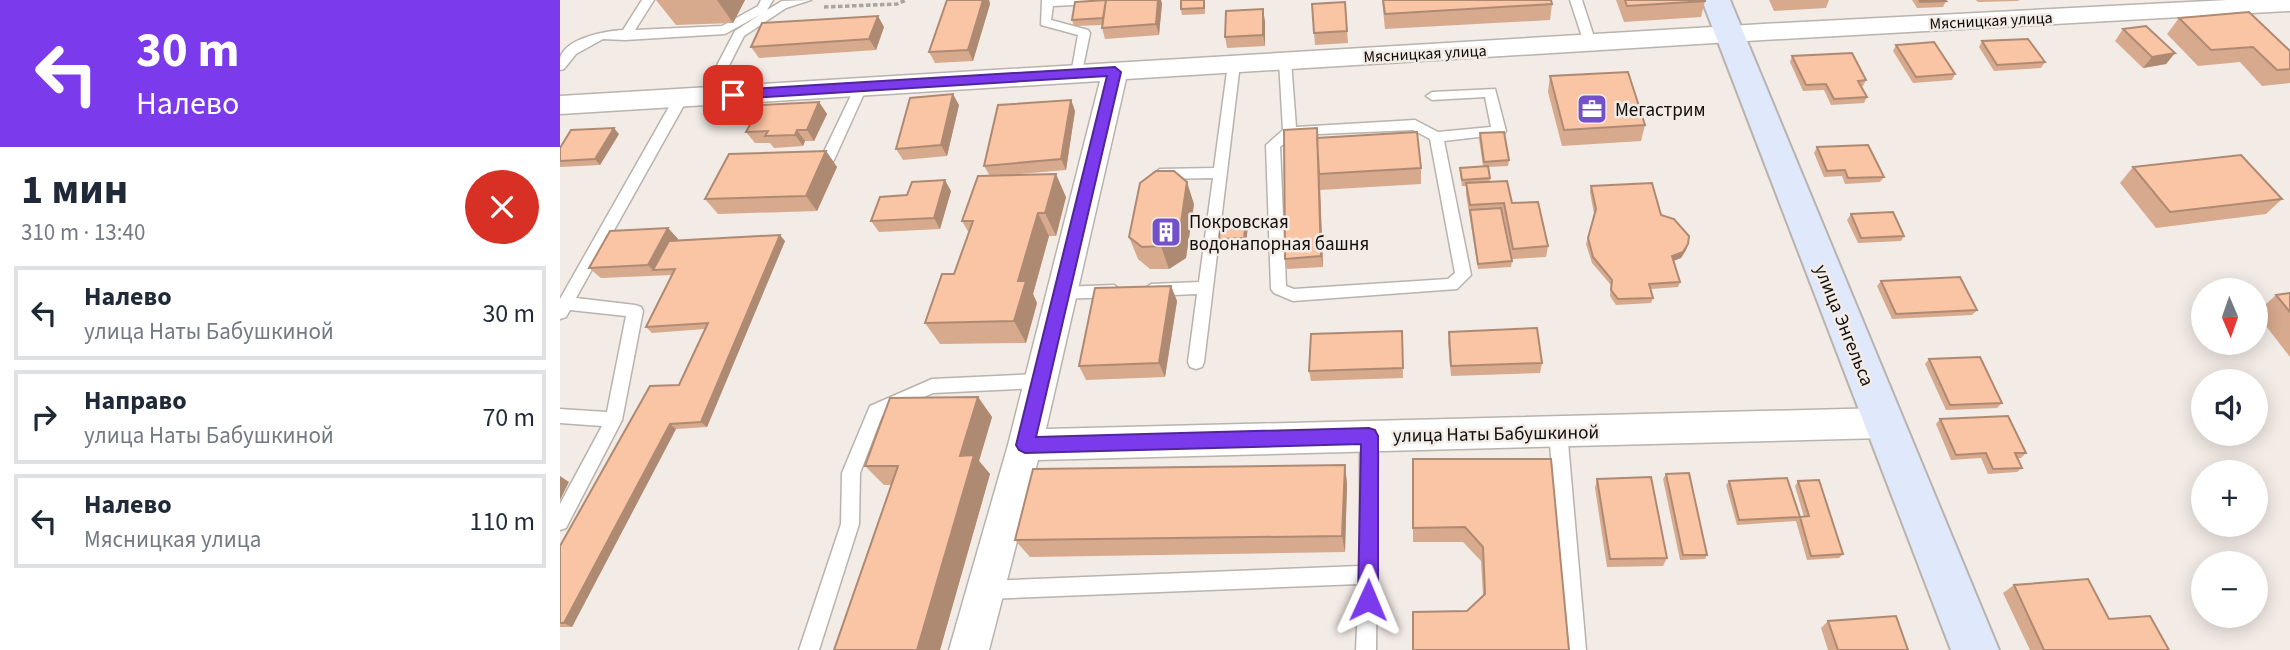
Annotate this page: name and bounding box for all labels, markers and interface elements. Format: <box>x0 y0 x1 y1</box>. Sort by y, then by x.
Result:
street label: Мясницкая улица <box>1929 7 2053 35</box>
text: 30 m <box>136 16 240 86</box>
icon: left <box>21 28 112 119</box>
street label: Мясницкая улица <box>1363 40 1487 68</box>
pin <box>703 65 763 125</box>
icon: arrive <box>714 76 752 114</box>
text: Налево <box>136 81 239 127</box>
office icon: Мегастрим <box>1575 92 1609 126</box>
place label: Мегастрим <box>1615 97 1706 124</box>
text: 1 мин <box>21 160 128 220</box>
button: close <box>465 170 539 244</box>
place label: Покровская водонапорная башня <box>1189 209 1369 258</box>
building icon: Покровская водонапорная башня <box>1149 215 1183 249</box>
text: 310 m · 13:40 <box>21 216 145 249</box>
street label: улица Энгельса <box>1807 261 1880 390</box>
text: Налево <box>84 278 172 315</box>
north arrow <box>2191 278 2268 355</box>
map controls <box>2191 278 2268 628</box>
icon: left <box>25 294 63 332</box>
text: 30 m <box>482 295 535 332</box>
text: улица Наты Бабушкиной <box>84 315 334 348</box>
button: sound <box>2191 369 2268 446</box>
text: Направо <box>84 382 187 419</box>
icon: right <box>25 398 63 436</box>
text: 70 m <box>482 399 535 436</box>
text: улица Наты Бабушкиной <box>84 419 334 452</box>
street label: улица Наты Бабушкиной <box>1393 419 1599 450</box>
button: + <box>2191 460 2268 537</box>
text: Налево <box>84 486 172 523</box>
icon: left <box>25 502 63 540</box>
text: 110 m <box>469 503 535 540</box>
text: Мясницкая улица <box>84 523 261 556</box>
button: − <box>2191 551 2268 628</box>
position arrow <box>1331 563 1405 637</box>

